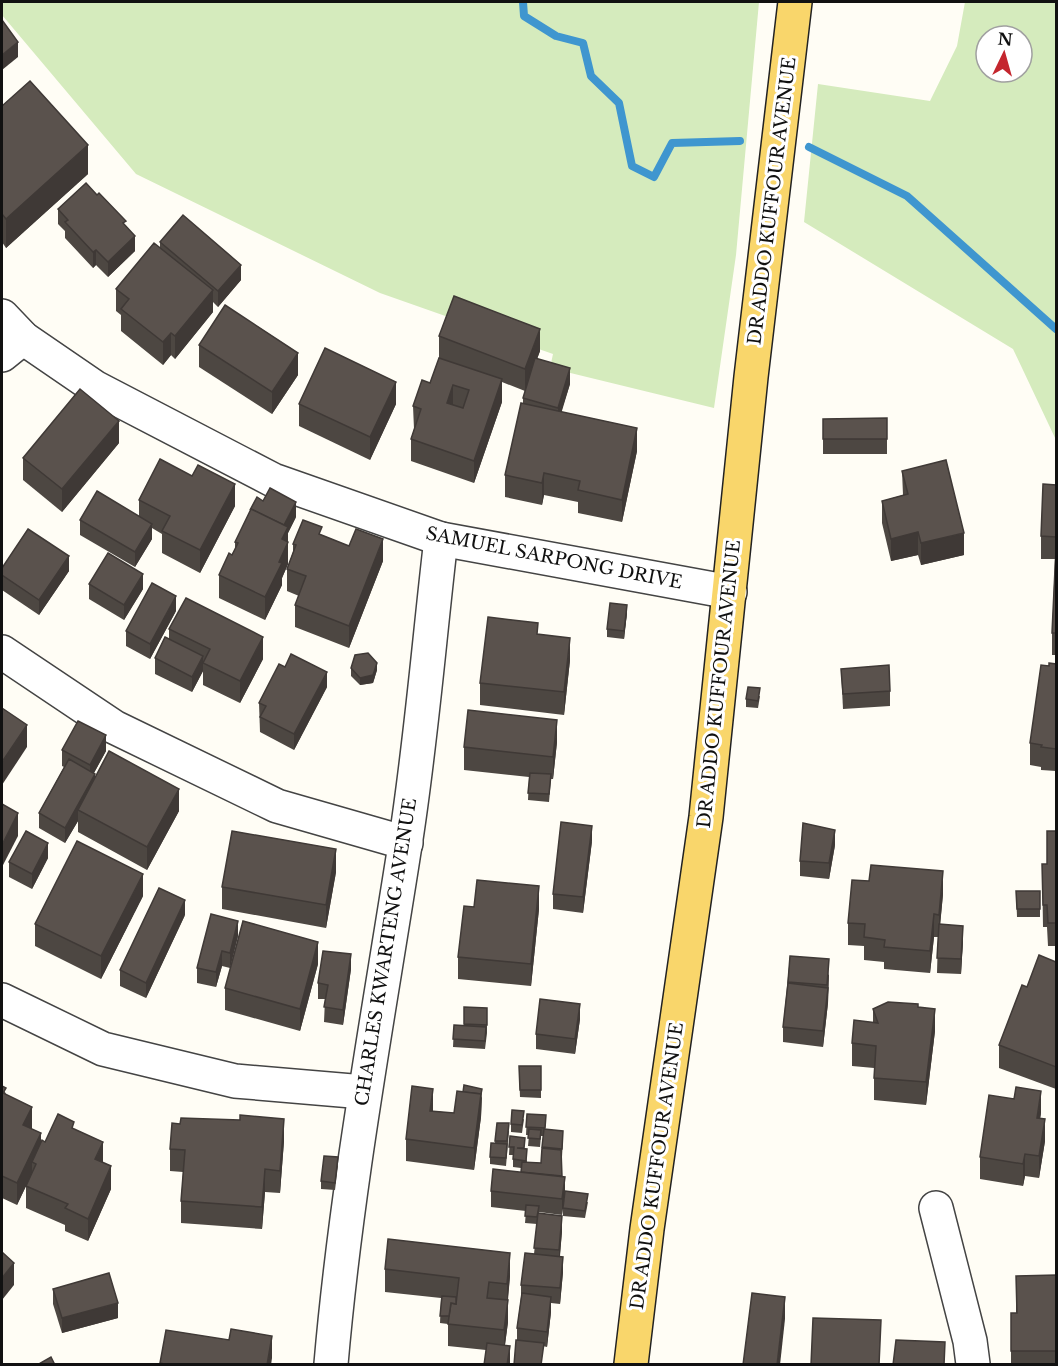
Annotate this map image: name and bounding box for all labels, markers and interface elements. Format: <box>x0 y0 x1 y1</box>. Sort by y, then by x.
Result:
north arrow <box>974 24 1034 84</box>
text: N <box>997 28 1014 50</box>
street label: DR ADDO KUFFOUR AVENUE <box>743 56 801 346</box>
street label: SAMUEL SARPONG DRIVE <box>424 522 684 594</box>
street label: DR ADDO KUFFOUR AVENUE <box>693 539 745 829</box>
street label: CHARLES KWARTENG AVENUE <box>351 796 421 1108</box>
street label: DR ADDO KUFFOUR AVENUE <box>626 1021 688 1311</box>

